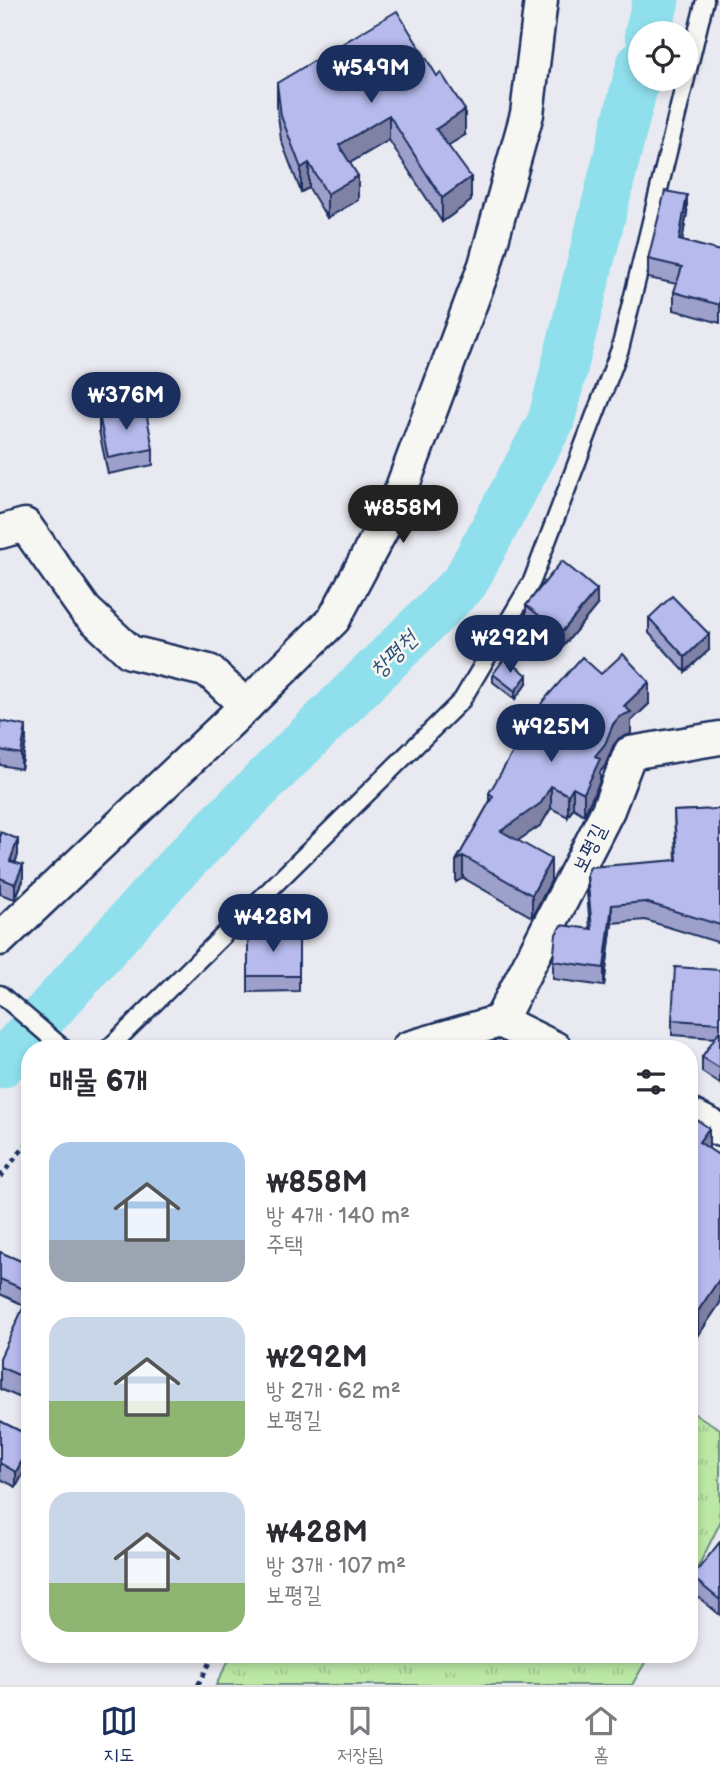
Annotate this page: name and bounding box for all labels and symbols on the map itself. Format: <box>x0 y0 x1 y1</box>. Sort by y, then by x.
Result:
pin: ₩549M <box>322 46 420 105</box>
pin: ₩376M <box>77 372 175 432</box>
pin: ₩858M <box>354 486 452 545</box>
pin: ₩292M <box>461 616 559 675</box>
water label: 창평천 <box>364 623 425 684</box>
pin: ₩925M <box>502 704 600 764</box>
street label: 보평길 <box>567 820 612 876</box>
pin: ₩428M <box>224 894 322 954</box>

